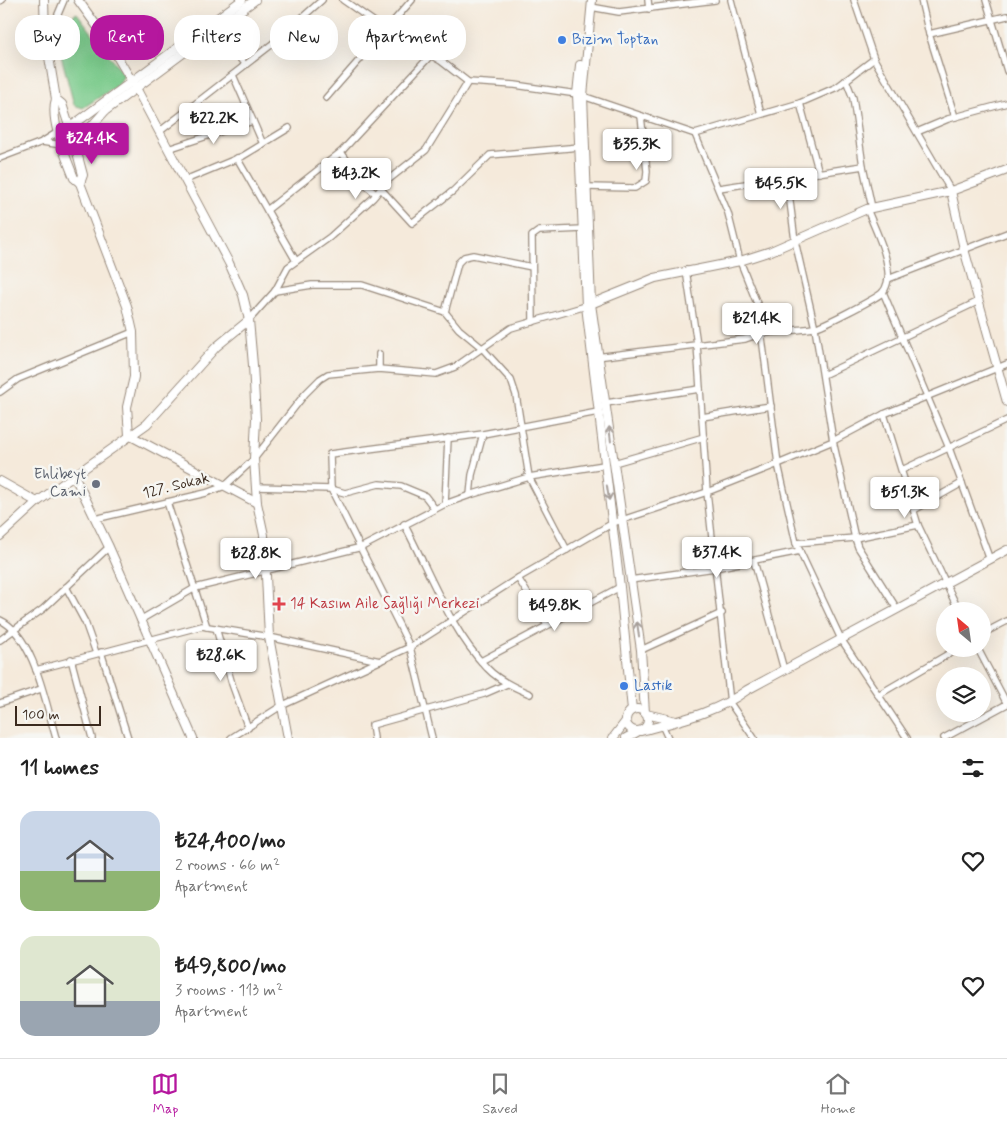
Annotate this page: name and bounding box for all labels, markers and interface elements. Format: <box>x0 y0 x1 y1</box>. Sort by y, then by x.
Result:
chip: Buy <box>15 15 80 60</box>
chip: Rent <box>90 15 164 60</box>
chip: Filters <box>174 15 260 60</box>
chip: New <box>270 15 338 60</box>
chip: Apartment <box>348 15 466 60</box>
place label: Bizim Toptan <box>572 30 658 50</box>
marker: Bizim Toptan <box>556 34 568 46</box>
pin: ₺22.2K <box>173 102 255 145</box>
text: ₺22.2K <box>190 108 238 129</box>
pin: ₺24.4K <box>51 122 133 165</box>
text: ₺24.4K <box>67 128 117 149</box>
pin: ₺35.3K <box>596 128 678 171</box>
text: ₺35.3K <box>614 134 660 155</box>
pin: ₺43.2K <box>315 158 397 200</box>
text: ₺43.2K <box>332 163 380 184</box>
pin: ₺45.5K <box>740 168 822 210</box>
text: ₺45.5K <box>755 173 807 194</box>
pin: ₺21.4K <box>716 302 798 345</box>
text: ₺21.4K <box>733 308 781 329</box>
one-way arrow <box>605 426 615 442</box>
place label: Ehlibeyt Cami <box>34 465 86 502</box>
street label: 127. Sokak <box>141 468 211 504</box>
pin: ₺51.3K <box>864 476 946 519</box>
marker: Ehlibeyt Cami <box>90 478 102 490</box>
text: ₺51.3K <box>881 482 929 503</box>
one-way arrow <box>603 485 613 501</box>
pin: ₺37.4K <box>676 536 758 579</box>
pin: ₺28.8K <box>215 538 297 580</box>
text: ₺37.4K <box>693 542 741 563</box>
text: ₺28.8K <box>231 543 281 564</box>
pin: ₺49.8K <box>514 590 596 632</box>
place label: 14 Kasım Aile Sağlığı Merkezi <box>290 594 479 614</box>
text: ₺49.8K <box>529 595 581 616</box>
marker: 14 Kasım Aile Sağlığı Merkezi <box>272 597 286 611</box>
north arrow <box>936 602 991 658</box>
map controls <box>936 602 991 722</box>
one-way arrow <box>632 621 642 637</box>
pin: ₺28.6K <box>180 640 262 682</box>
text: ₺28.6K <box>197 645 245 666</box>
button: layers <box>936 667 991 722</box>
place label: Lastik <box>634 676 673 696</box>
marker: Lastik <box>618 680 630 692</box>
scale bar <box>15 703 101 726</box>
text: 100 m <box>22 706 60 724</box>
text: 11 homes <box>20 754 99 782</box>
icon: filters <box>959 754 987 782</box>
text: ₺24,400/mo <box>175 827 286 855</box>
icon: home <box>60 831 120 891</box>
icon: heart <box>959 847 987 875</box>
text: 2 rooms · 66 m² <box>175 855 280 876</box>
text: Apartment <box>175 876 248 897</box>
text: ₺49,800/mo <box>175 952 286 980</box>
icon: home <box>60 956 120 1016</box>
icon: heart <box>959 972 987 1000</box>
text: 3 rooms · 113 m² <box>175 980 283 1001</box>
text: Apartment <box>175 1001 248 1022</box>
tab: Map <box>151 1070 179 1118</box>
tab: Saved <box>482 1070 518 1118</box>
tab: Home <box>821 1070 856 1118</box>

